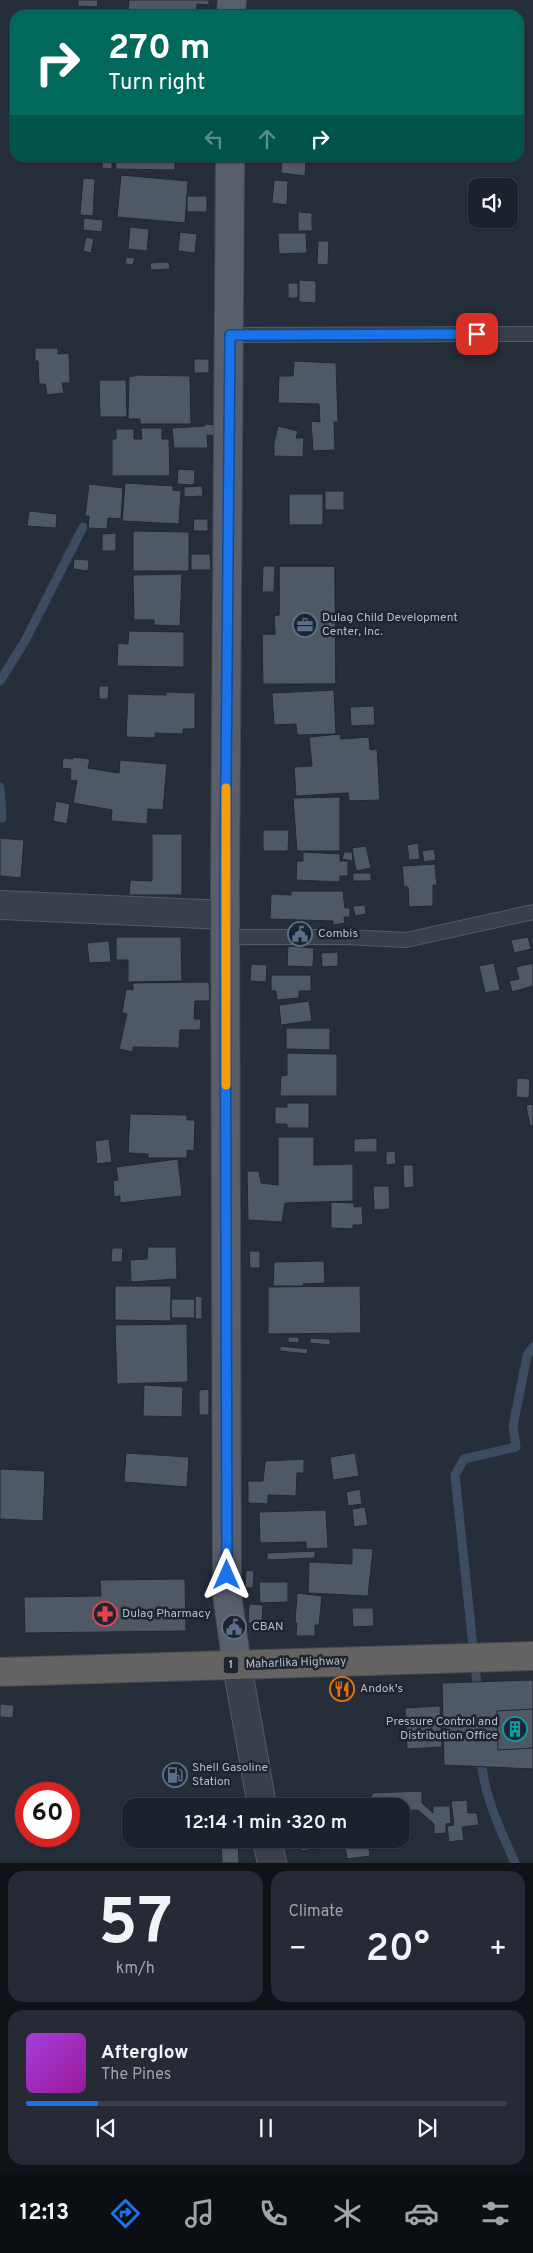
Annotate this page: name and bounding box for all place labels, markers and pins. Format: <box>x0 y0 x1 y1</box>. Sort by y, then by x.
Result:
pin <box>456 313 498 355</box>
place label: Dulag Child Development Center, Inc. <box>322 610 458 640</box>
office icon: Dulag Child Development Center, Inc. <box>292 612 318 638</box>
public building icon: Combis <box>287 921 313 947</box>
place label: Combis <box>318 926 358 942</box>
pharmacy icon: Dulag Pharmacy <box>92 1601 118 1627</box>
place label: Dulag Pharmacy <box>122 1606 211 1622</box>
public building icon: CBAN <box>221 1614 247 1640</box>
place label: CBAN <box>252 1619 284 1635</box>
restaurant icon: Andok's <box>329 1676 355 1702</box>
place label: Andok's <box>360 1681 403 1697</box>
place label: Pressure Control and Distribution Office <box>386 1714 498 1744</box>
building icon: Pressure Control and Distribution Office <box>502 1716 528 1742</box>
place label: Shell Gasoline Station <box>192 1760 268 1790</box>
fuel station icon: Shell Gasoline Station <box>162 1762 188 1788</box>

